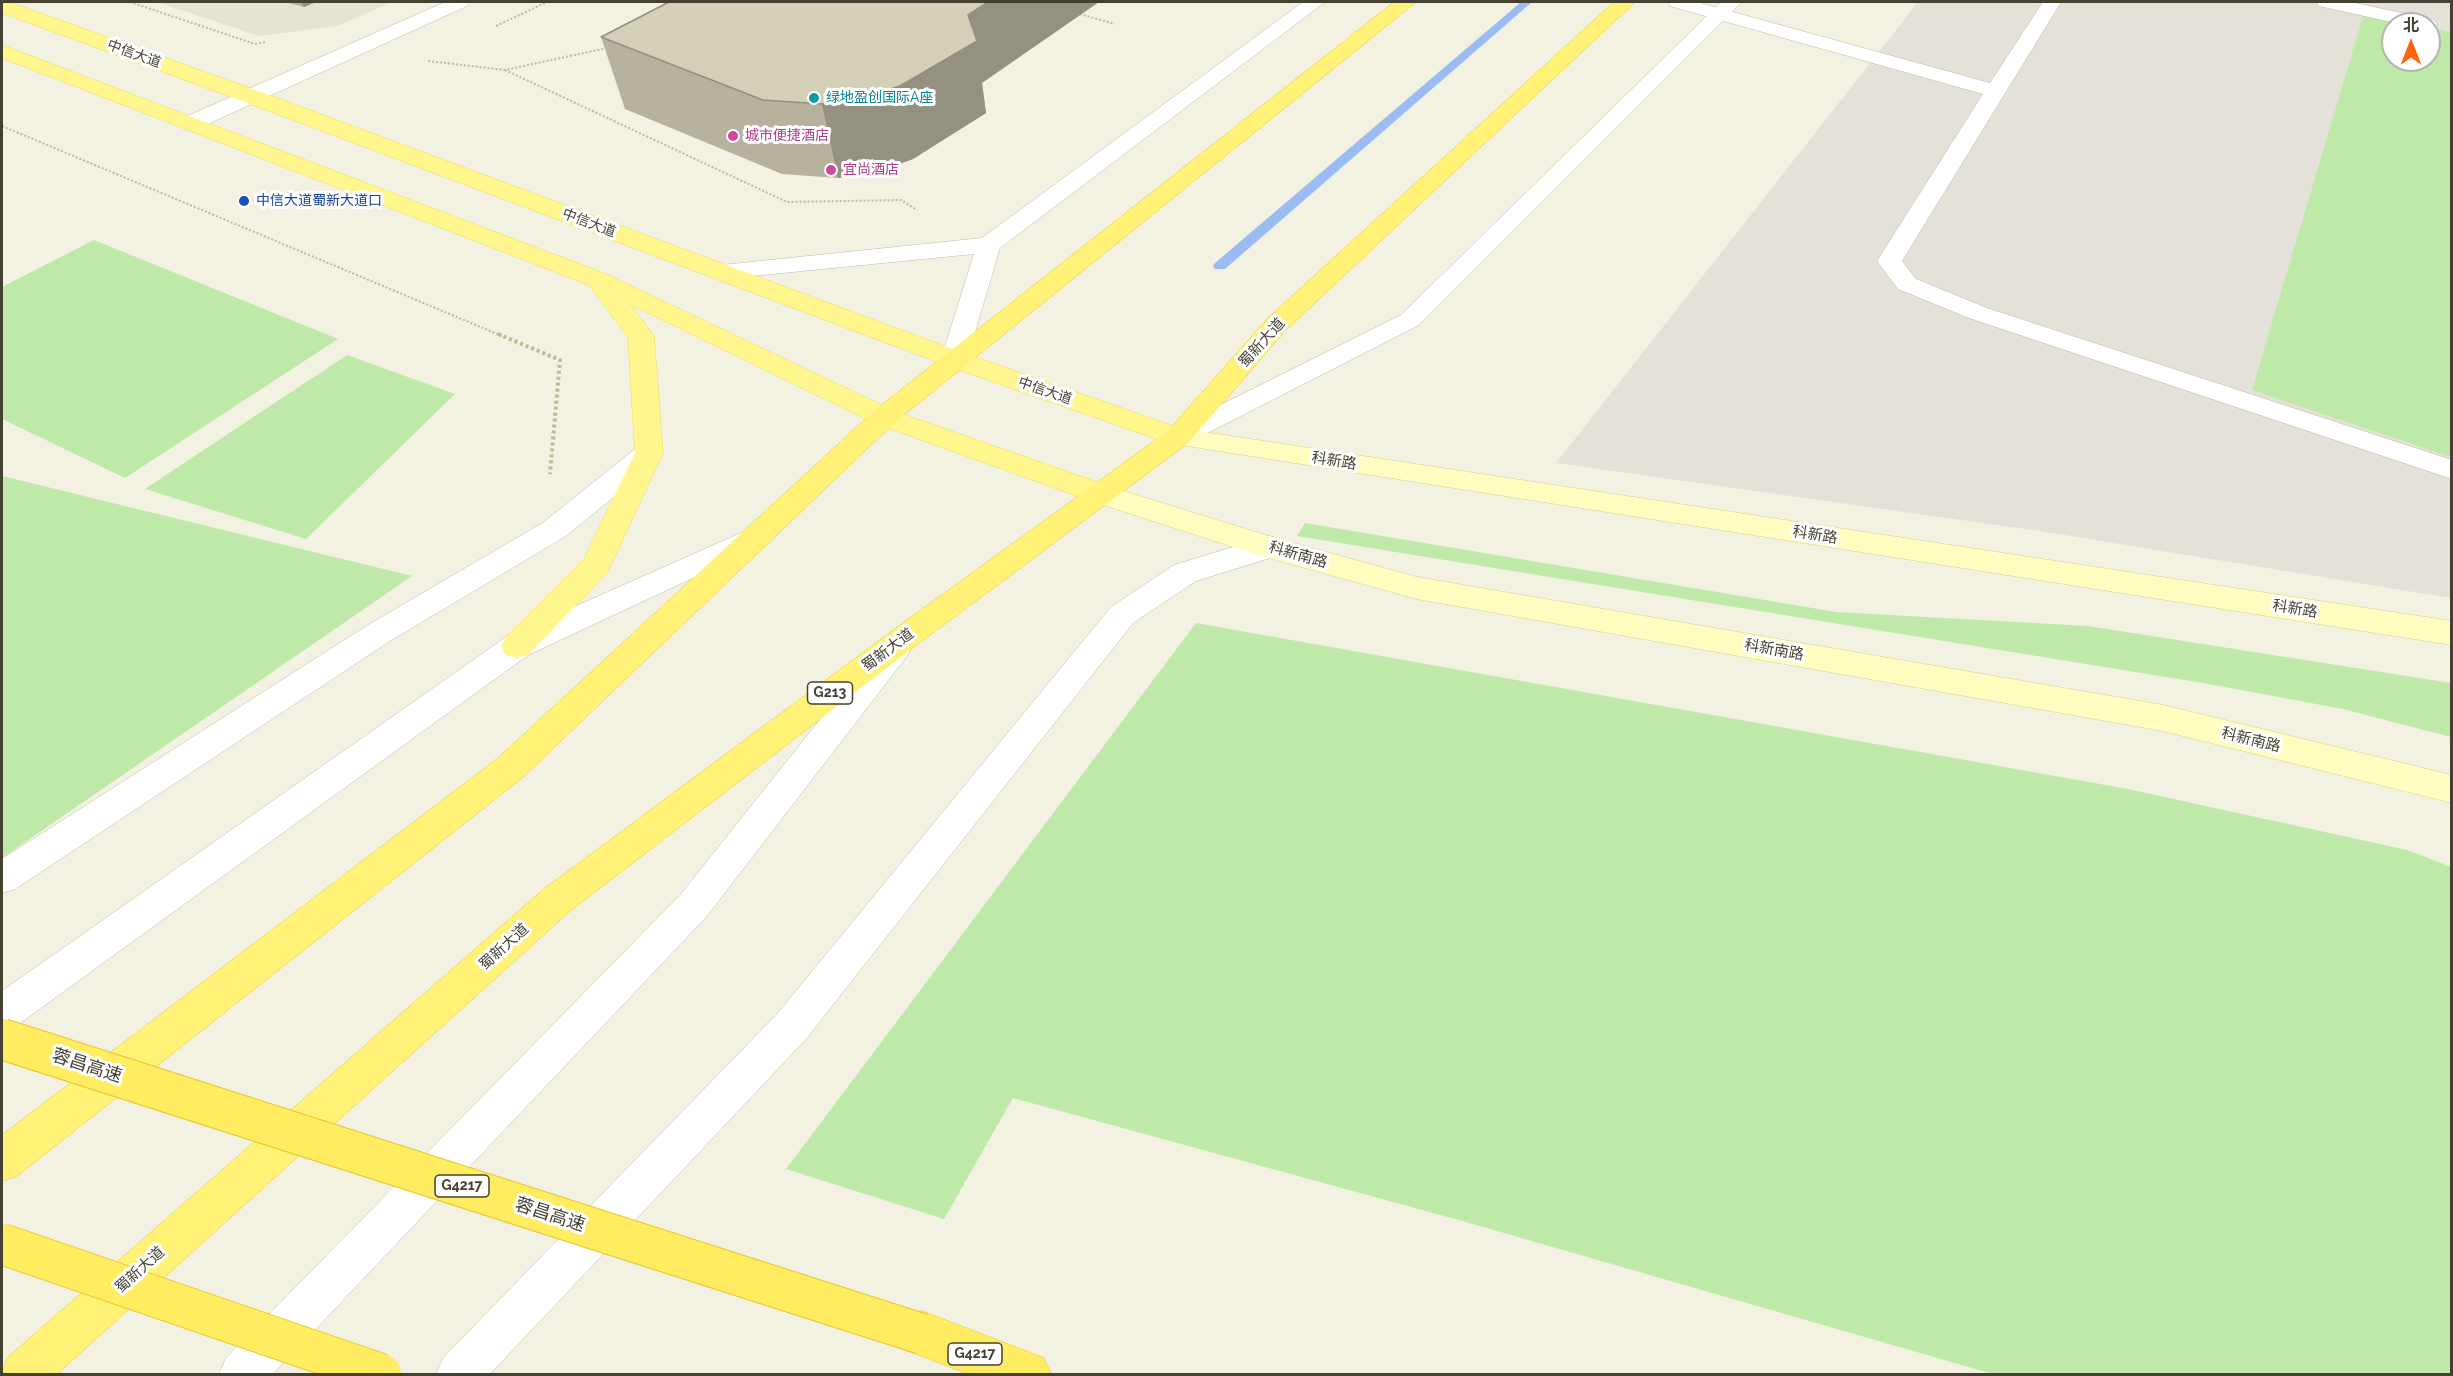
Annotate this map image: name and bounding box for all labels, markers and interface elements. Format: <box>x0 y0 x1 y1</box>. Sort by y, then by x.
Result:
north arrow <box>2381 12 2441 72</box>
text: 北 <box>2403 16 2419 35</box>
street label: 中信大道 <box>105 37 163 71</box>
place label: 绿地盈创国际A座 <box>826 90 933 106</box>
marker: 绿地盈创国际A座 <box>807 91 821 105</box>
place label: 城市便捷酒店 <box>745 128 829 144</box>
marker: 城市便捷酒店 <box>726 129 740 143</box>
place label: 宜尚酒店 <box>843 162 899 178</box>
marker: 宜尚酒店 <box>824 163 838 177</box>
place label: 中信大道蜀新大道口 <box>256 193 382 209</box>
marker: 中信大道蜀新大道口 <box>237 194 251 208</box>
street label: 中信大道 <box>560 205 618 241</box>
street label: 蜀新大道 <box>1235 315 1289 371</box>
street label: 中信大道 <box>1016 374 1074 408</box>
street label: 科新路 <box>1310 449 1358 473</box>
street label: 科新路 <box>1791 523 1839 547</box>
street label: 科新南路 <box>1267 538 1329 572</box>
street label: 科新路 <box>2271 597 2319 621</box>
street label: 蜀新大道 <box>859 625 917 675</box>
street label: 科新南路 <box>1743 636 1805 664</box>
road number: G213 <box>808 682 852 704</box>
street label: 科新南路 <box>2220 724 2282 756</box>
street label: 蜀新大道 <box>476 920 532 974</box>
street label: 蓉昌高速 <box>49 1045 125 1087</box>
road number: G4217 <box>435 1175 489 1197</box>
street label: 蓉昌高速 <box>512 1194 588 1236</box>
street label: 蜀新大道 <box>112 1243 168 1297</box>
road number: G4217 <box>948 1343 1002 1365</box>

